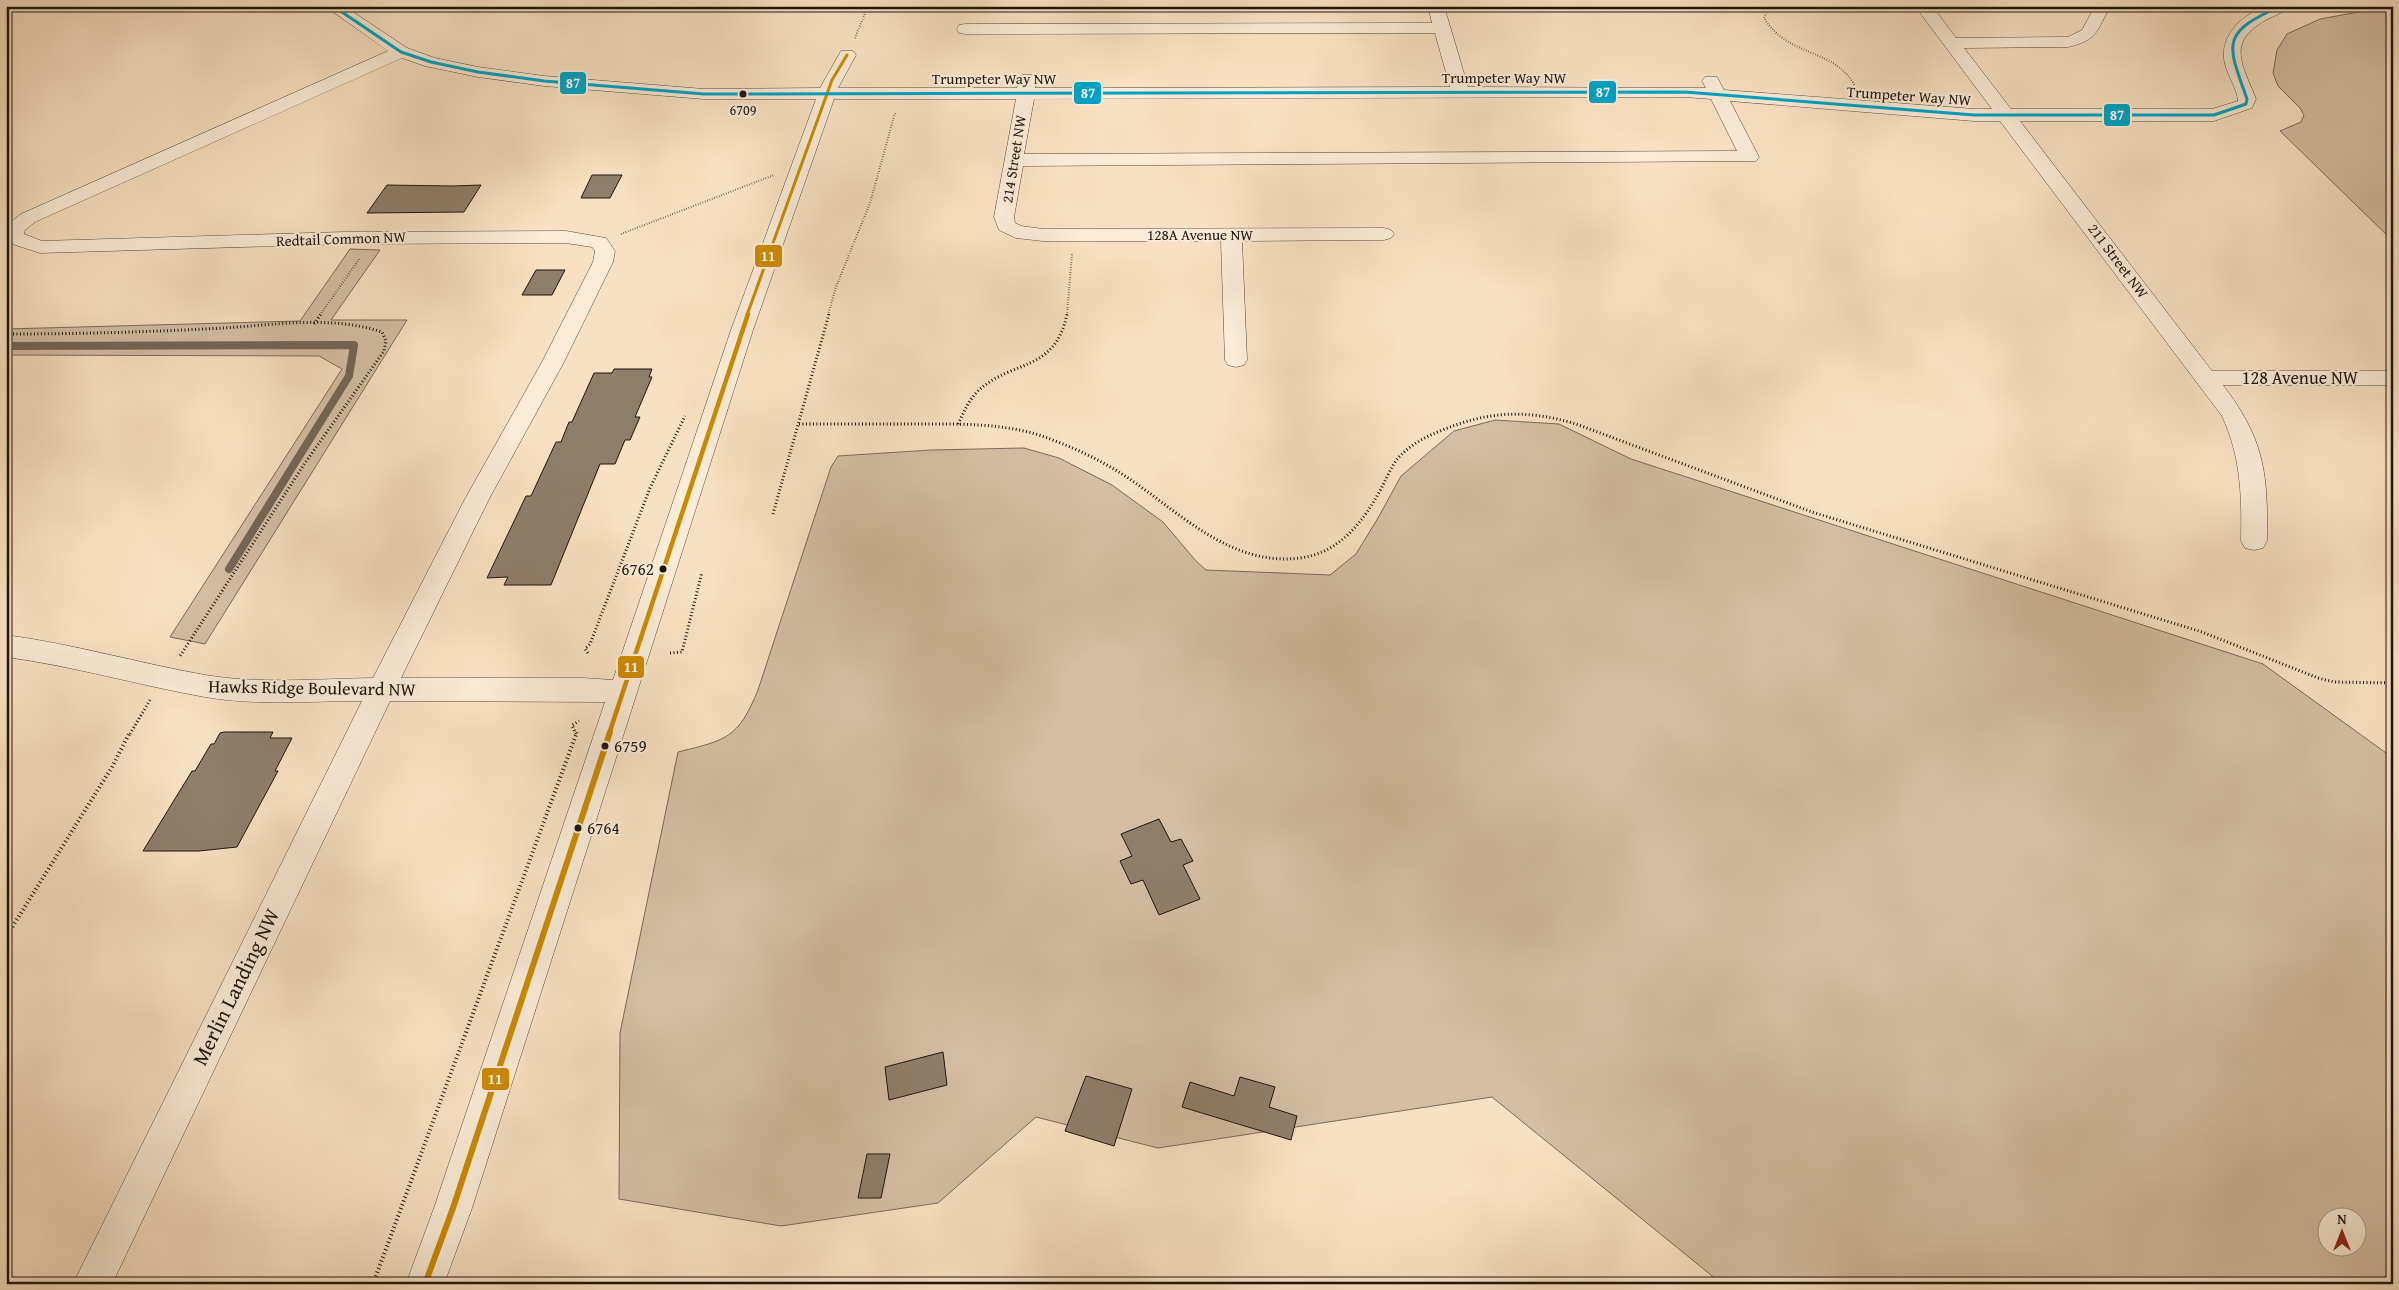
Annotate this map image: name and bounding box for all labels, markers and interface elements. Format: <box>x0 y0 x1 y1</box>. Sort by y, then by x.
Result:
street label: Trumpeter Way NW <box>1442 67 1566 88</box>
street label: Trumpeter Way NW <box>932 68 1056 89</box>
line badge: 87 <box>559 71 587 95</box>
text: 87 <box>566 73 580 93</box>
line badge: 87 <box>1588 80 1617 104</box>
line badge: 87 <box>1073 81 1102 105</box>
street label: Trumpeter Way NW <box>1846 81 1972 110</box>
text: 87 <box>1596 82 1610 102</box>
text: 87 <box>1081 83 1095 103</box>
marker: 6709 <box>738 89 748 99</box>
place label: 6709 <box>730 100 757 120</box>
line badge: 87 <box>2103 103 2131 127</box>
text: 87 <box>2110 105 2124 125</box>
street label: 214 Street NW <box>996 113 1031 204</box>
street label: 211 Street NW <box>2083 219 2154 303</box>
street label: 128A Avenue NW <box>1147 224 1253 245</box>
street label: Redtail Common NW <box>276 226 407 251</box>
line badge: 11 <box>754 244 783 268</box>
text: 11 <box>761 246 775 266</box>
street label: 128 Avenue NW <box>2242 364 2359 391</box>
place label: 6762 <box>621 556 654 581</box>
marker: 6762 <box>658 564 668 574</box>
line badge: 11 <box>617 655 645 679</box>
text: 11 <box>624 657 638 677</box>
street label: Hawks Ridge Boulevard NW <box>208 672 417 703</box>
place label: 6759 <box>614 733 647 758</box>
marker: 6759 <box>600 741 610 751</box>
place label: 6764 <box>587 815 620 840</box>
marker: 6764 <box>573 823 583 833</box>
street label: Merlin Landing NW <box>184 903 287 1071</box>
line badge: 11 <box>481 1067 510 1091</box>
text: 11 <box>488 1069 502 1089</box>
north arrow <box>2316 1208 2366 1258</box>
text: N <box>2337 1209 2347 1229</box>

